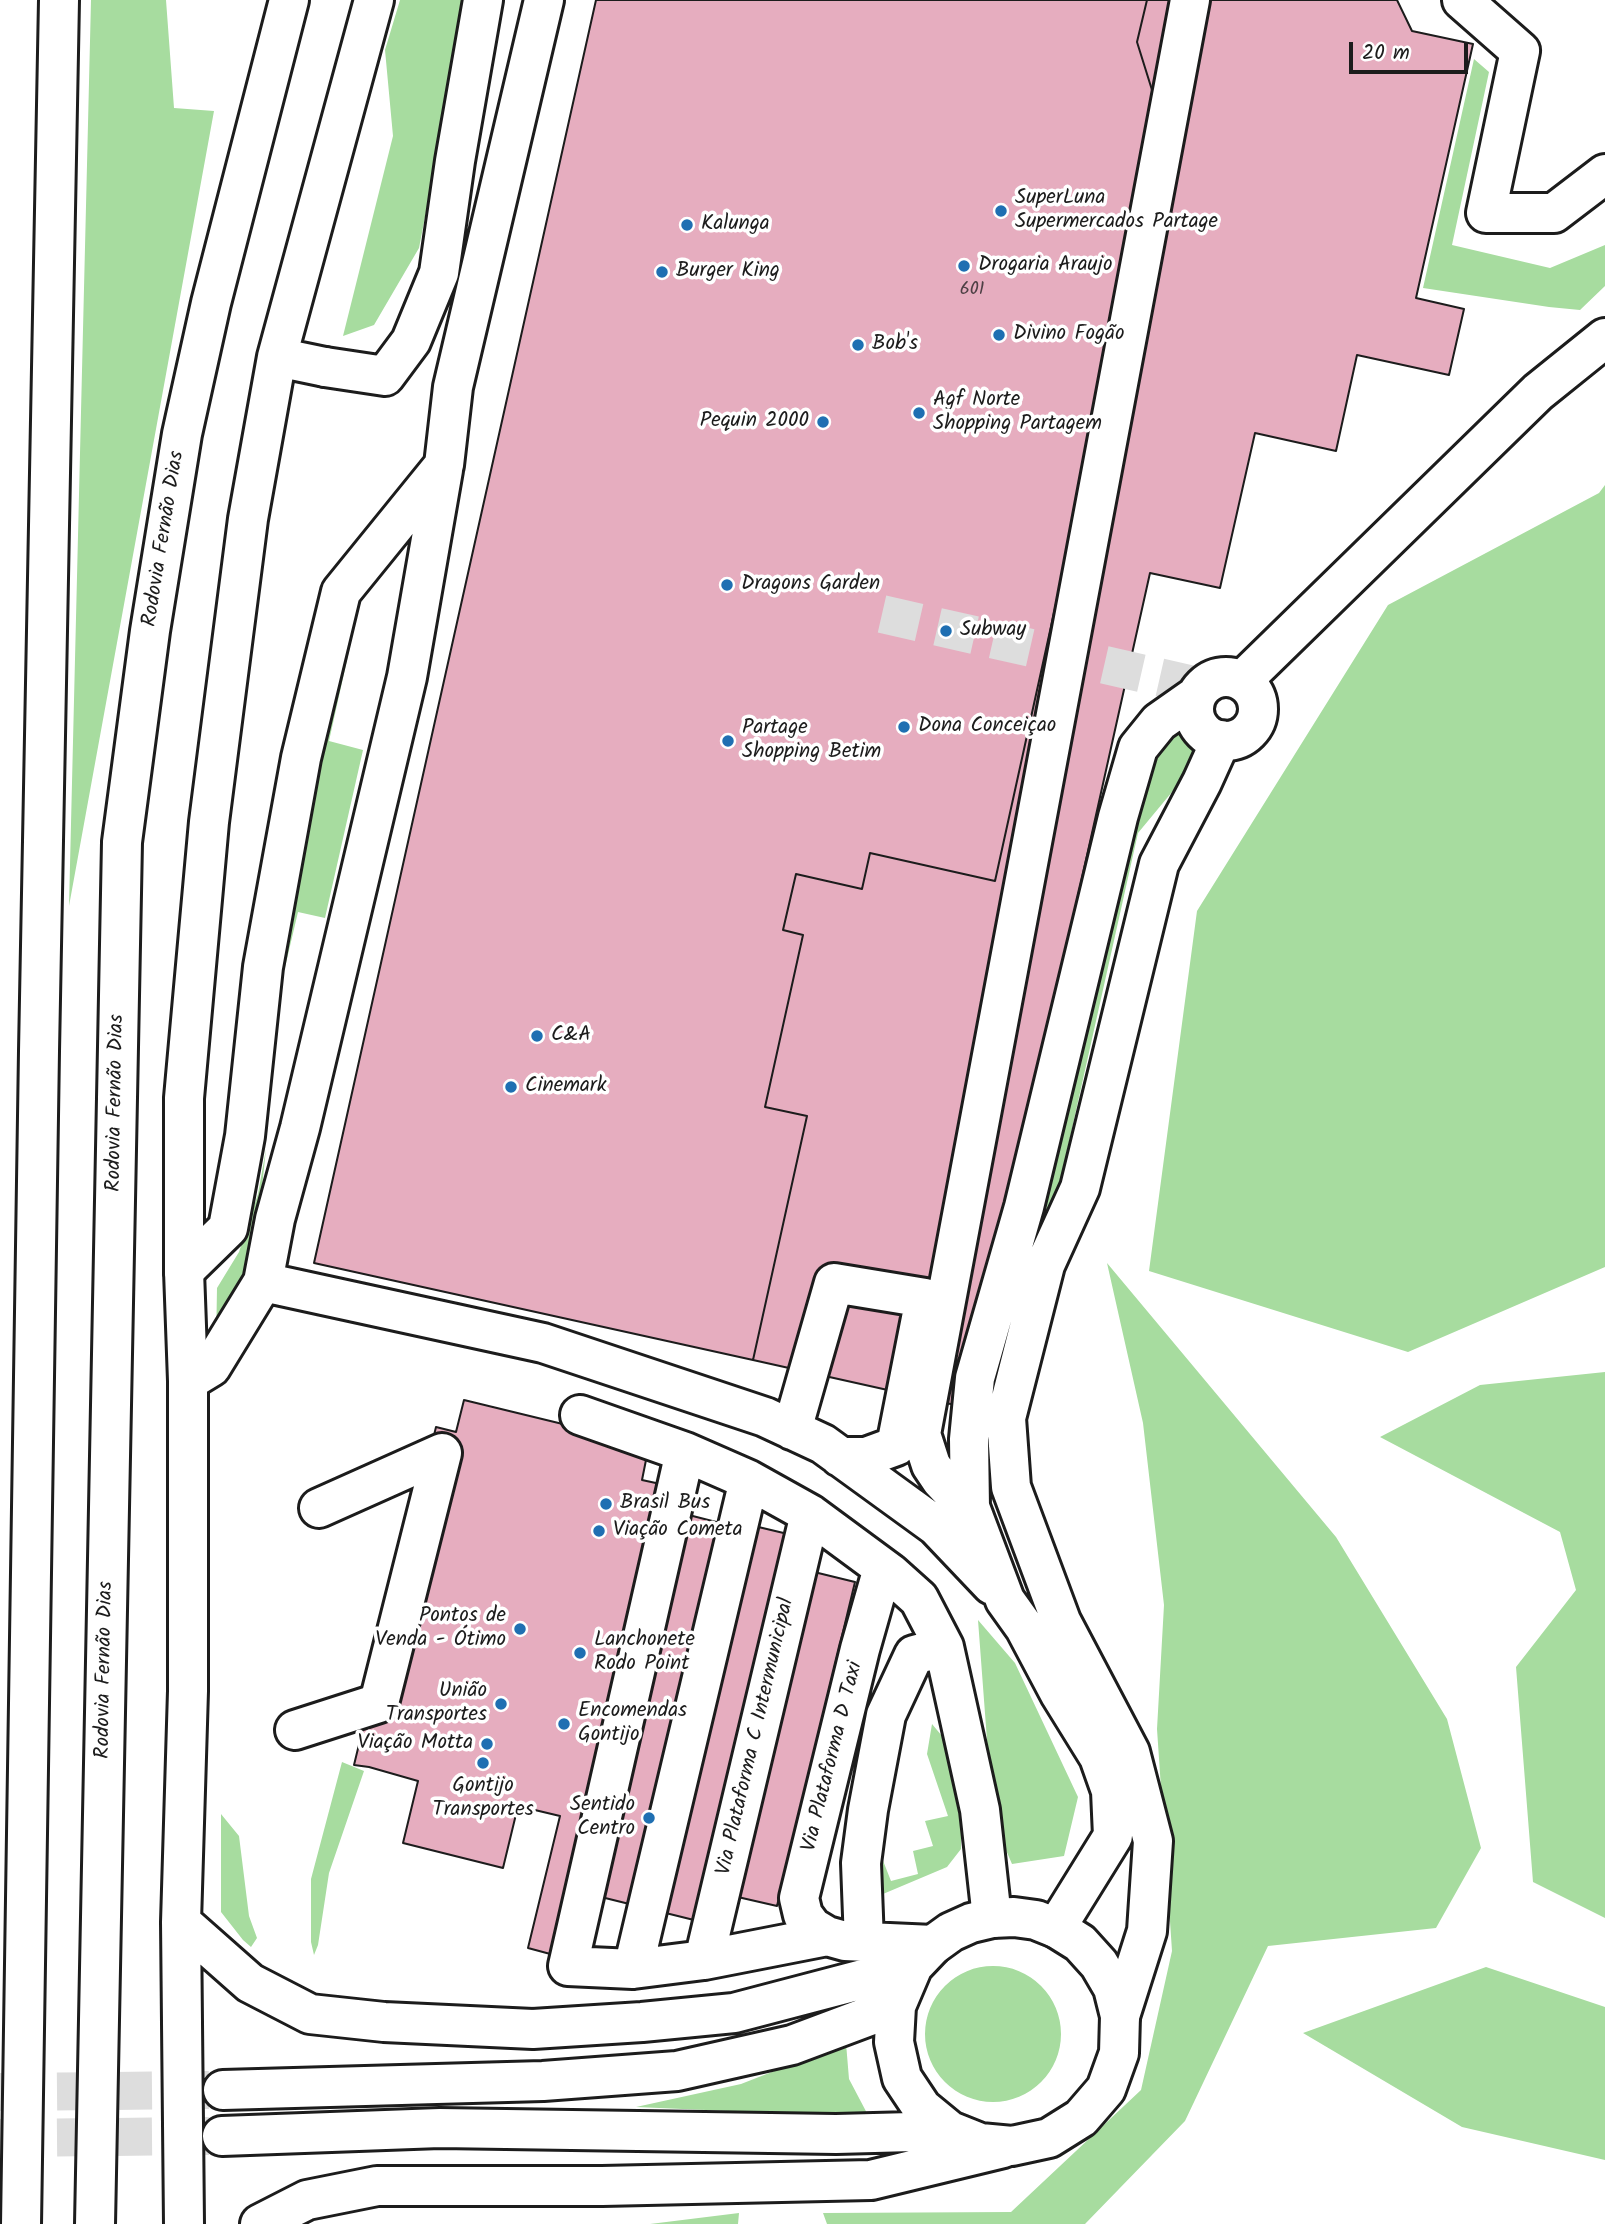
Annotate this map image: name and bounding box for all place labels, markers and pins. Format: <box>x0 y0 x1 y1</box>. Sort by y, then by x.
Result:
place label: SuperLuna Supermercados Partage <box>1015 186 1218 236</box>
marker: SuperLuna Supermercados Partage <box>993 203 1009 219</box>
place label: Kalunga <box>701 212 770 238</box>
marker: Kalunga <box>679 217 695 233</box>
place label: Drogaria Araujo <box>978 253 1113 279</box>
marker: Drogaria Araujo <box>956 258 972 274</box>
place label: Burger King <box>676 259 780 285</box>
marker: Burger King <box>654 264 670 280</box>
place label: Divino Fogão <box>1013 322 1124 348</box>
marker: Divino Fogão <box>991 327 1007 343</box>
place label: Bob's <box>872 332 918 358</box>
marker: Bob's <box>850 337 866 353</box>
place label: Agf Norte Shopping Partagem <box>933 388 1102 438</box>
marker: Agf Norte Shopping Partagem <box>911 405 927 421</box>
place label: Pequin 2000 <box>700 409 809 435</box>
marker: Pequin 2000 <box>815 414 831 430</box>
place label: Dragons Garden <box>741 572 880 598</box>
marker: Dragons Garden <box>719 577 735 593</box>
place label: Subway <box>960 618 1026 644</box>
marker: Subway <box>938 623 954 639</box>
place label: Dona Conceiçao <box>918 714 1056 740</box>
place label: Partage Shopping Betim <box>742 716 881 766</box>
marker: Dona Conceiçao <box>896 719 912 735</box>
marker: Partage Shopping Betim <box>720 733 736 749</box>
place label: C&A <box>551 1023 591 1049</box>
marker: C&A <box>529 1028 545 1044</box>
place label: Cinemark <box>525 1074 607 1100</box>
marker: Cinemark <box>503 1079 519 1095</box>
place label: Brasil Bus <box>620 1491 710 1517</box>
marker: Brasil Bus <box>598 1496 614 1512</box>
place label: Viação Cometa <box>613 1518 742 1544</box>
marker: Viação Cometa <box>591 1523 607 1539</box>
place label: Pontos de Venda - Ótimo <box>375 1604 506 1654</box>
marker: Pontos de Venda - Ótimo <box>512 1621 528 1637</box>
place label: Lanchonete Rodo Point <box>594 1628 695 1678</box>
marker: Lanchonete Rodo Point <box>572 1645 588 1661</box>
place label: União Transportes <box>386 1679 487 1729</box>
marker: União Transportes <box>493 1696 509 1712</box>
place label: Encomendas Gontijo <box>578 1699 687 1749</box>
marker: Encomendas Gontijo <box>556 1716 572 1732</box>
place label: Viação Motta <box>358 1731 473 1757</box>
marker: Viação Motta <box>479 1736 495 1752</box>
marker: Gontijo Transportes <box>475 1755 491 1771</box>
place label: Gontijo Transportes <box>432 1774 534 1824</box>
place label: Sentido Centro <box>570 1793 635 1843</box>
marker: Sentido Centro <box>641 1810 657 1826</box>

